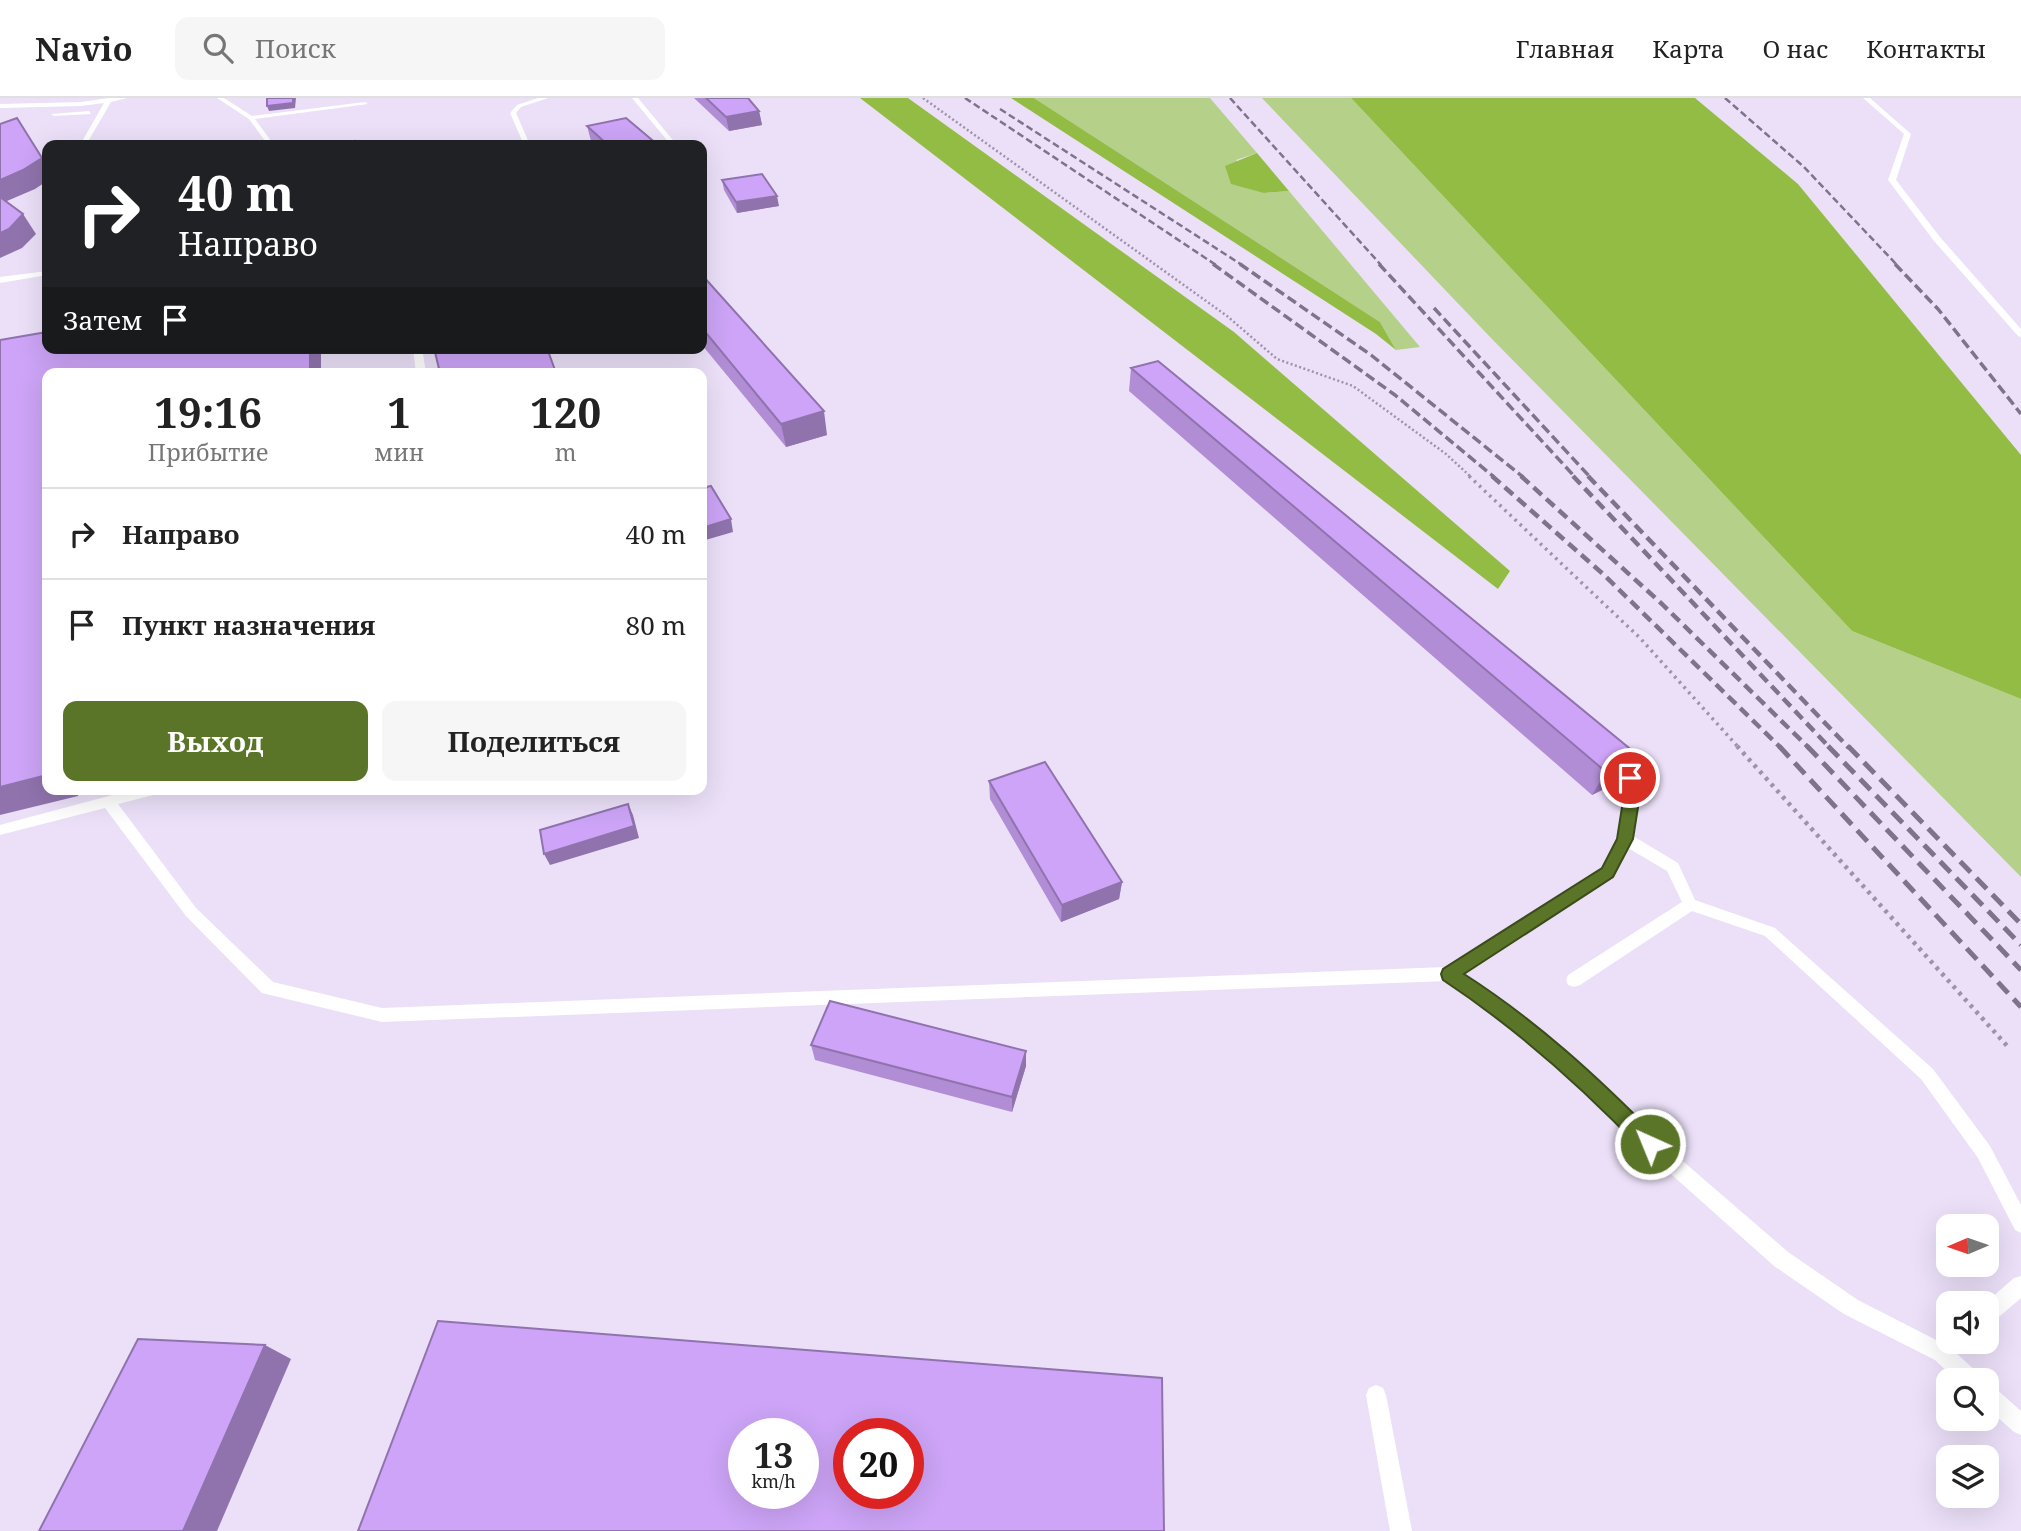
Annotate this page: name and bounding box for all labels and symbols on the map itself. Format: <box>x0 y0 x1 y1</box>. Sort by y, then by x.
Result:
pin <box>1600 748 1660 808</box>
position arrow <box>1613 1107 1687 1181</box>
north arrow <box>1936 1214 1998 1278</box>
speed limit sign: 20 <box>833 1418 924 1509</box>

